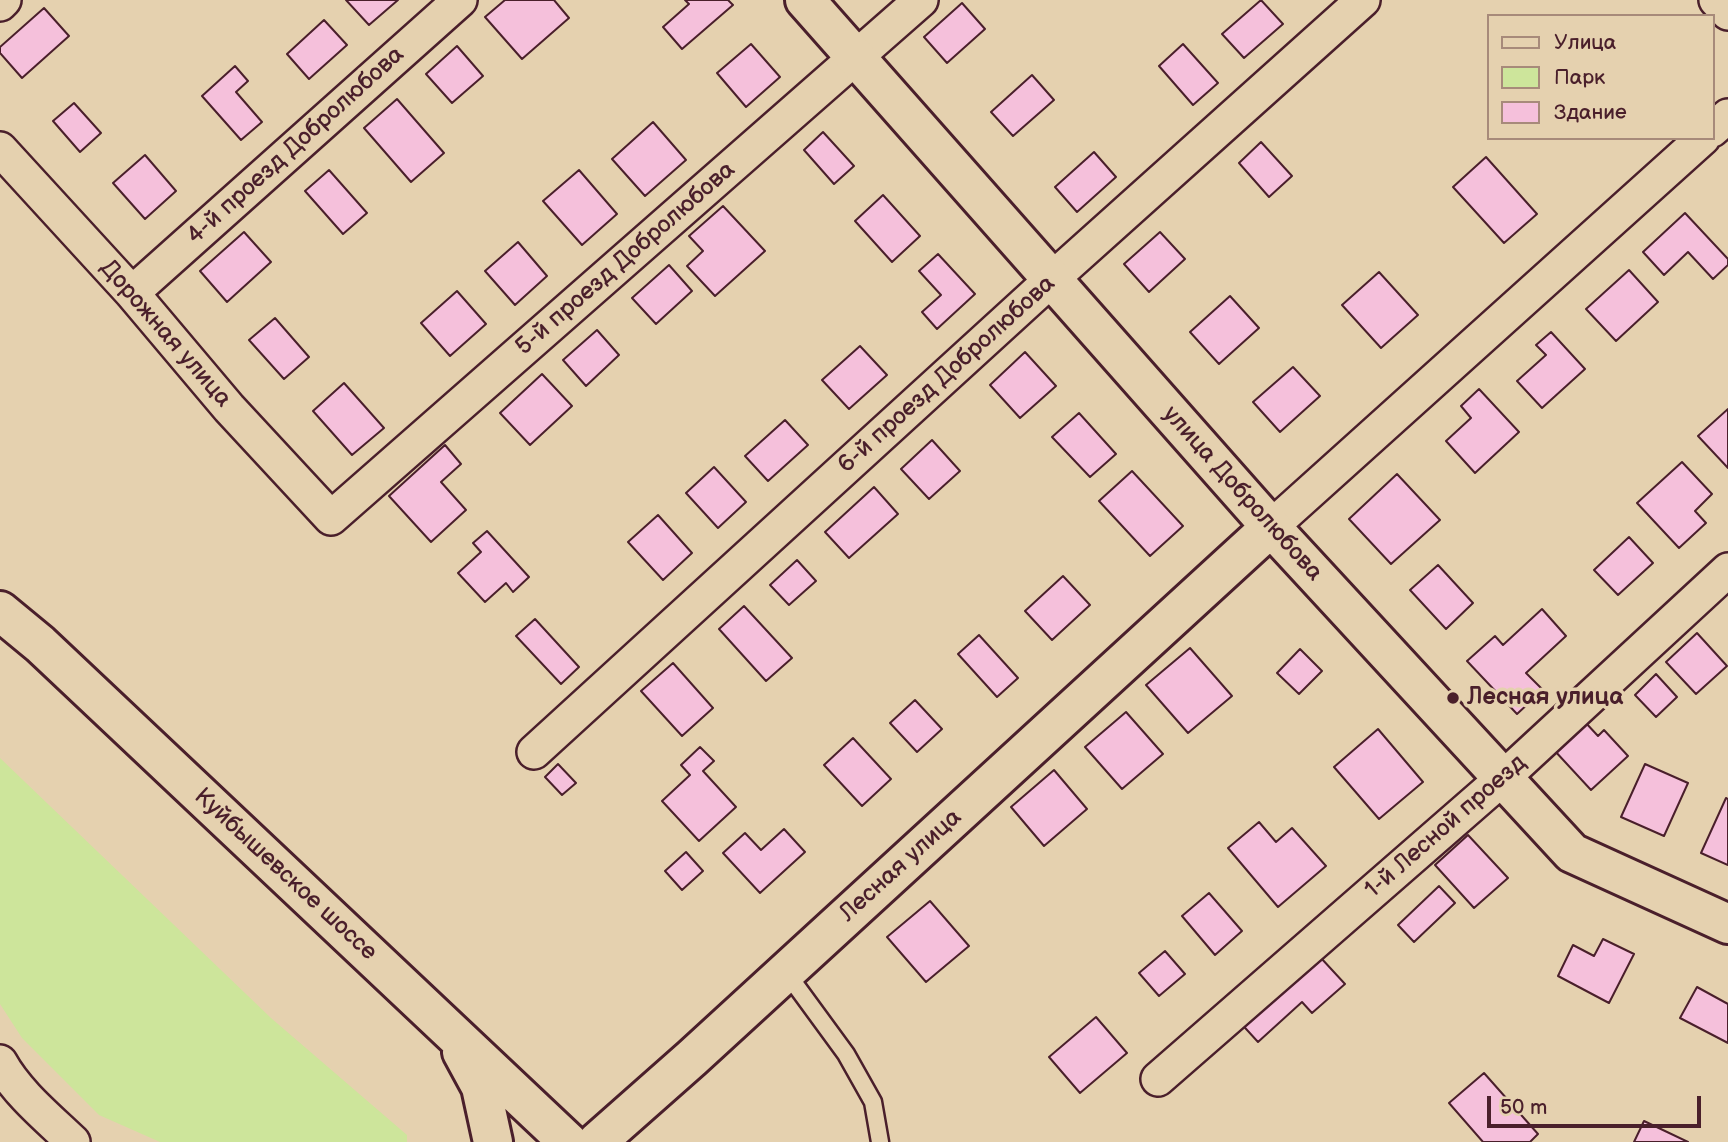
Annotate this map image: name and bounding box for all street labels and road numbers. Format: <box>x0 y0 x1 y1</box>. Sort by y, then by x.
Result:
street label: 4-й проезд Добролюбова <box>182 41 410 251</box>
street label: 5-й проезд Добролюбова <box>510 156 742 362</box>
street label: Дорожная улица <box>93 254 237 414</box>
street label: 6-й проезд Добролюбова <box>833 270 1061 480</box>
street label: улица Добролюбова <box>1156 401 1328 587</box>
street label: 1-й Лесной проезд <box>1359 749 1533 905</box>
street label: Куйбышевское шоссе <box>188 783 382 967</box>
street label: Лесная улица <box>834 804 968 928</box>

